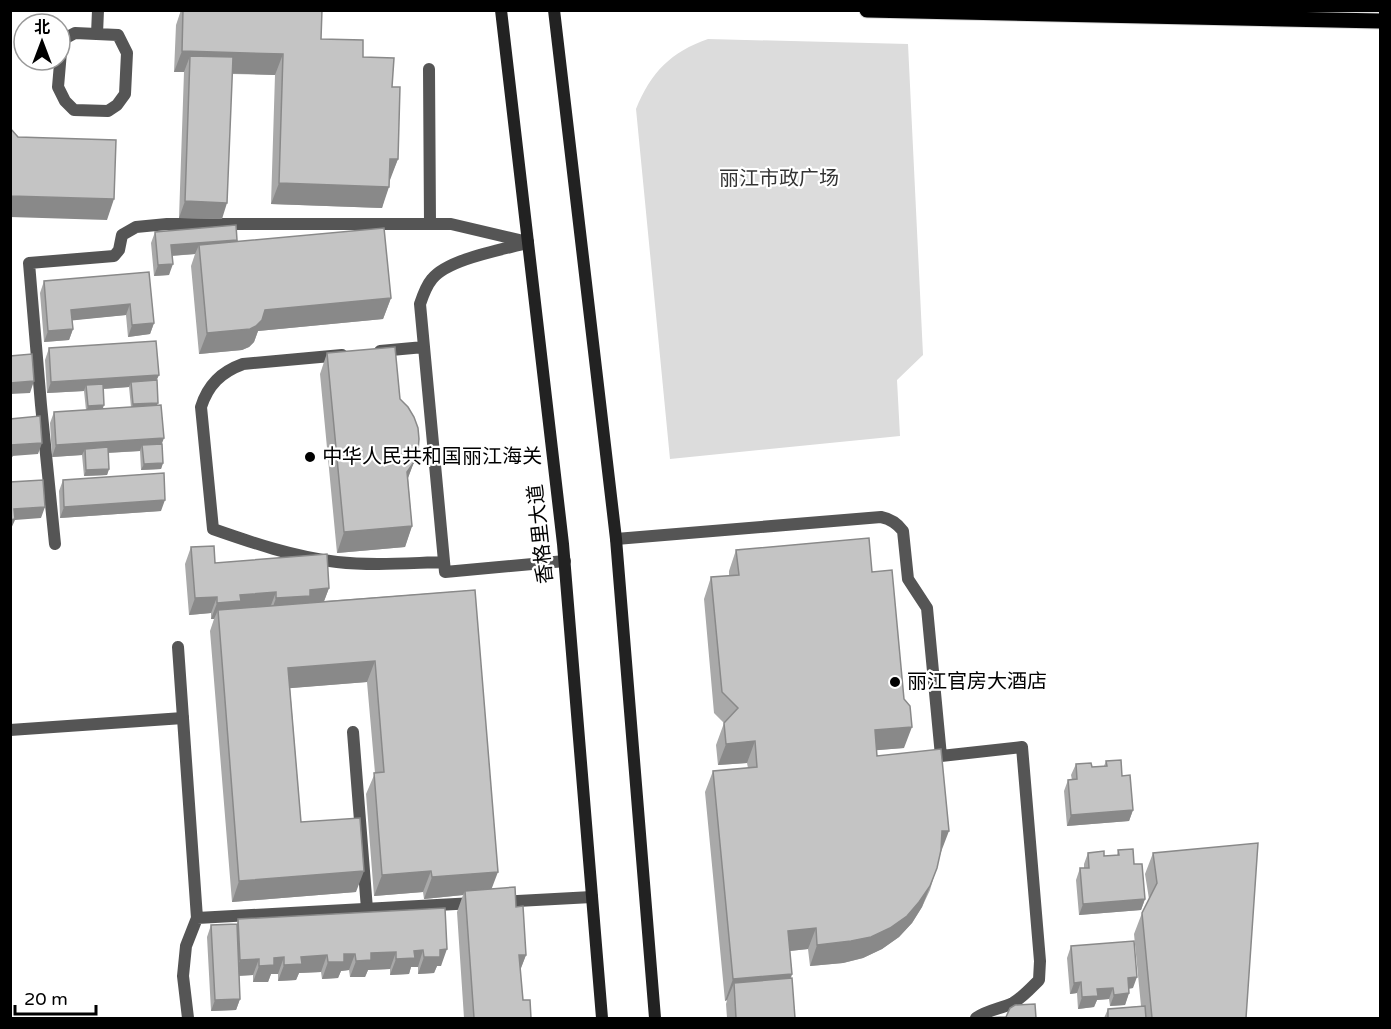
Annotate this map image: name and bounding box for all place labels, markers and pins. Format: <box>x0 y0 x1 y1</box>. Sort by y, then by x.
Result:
place label: 中华人民共和国丽江海关 <box>322 445 542 469</box>
marker: 中华人民共和国丽江海关 <box>303 450 317 464</box>
place label: 丽江官房大酒店 <box>907 670 1047 694</box>
marker: 丽江官房大酒店 <box>888 675 902 689</box>

